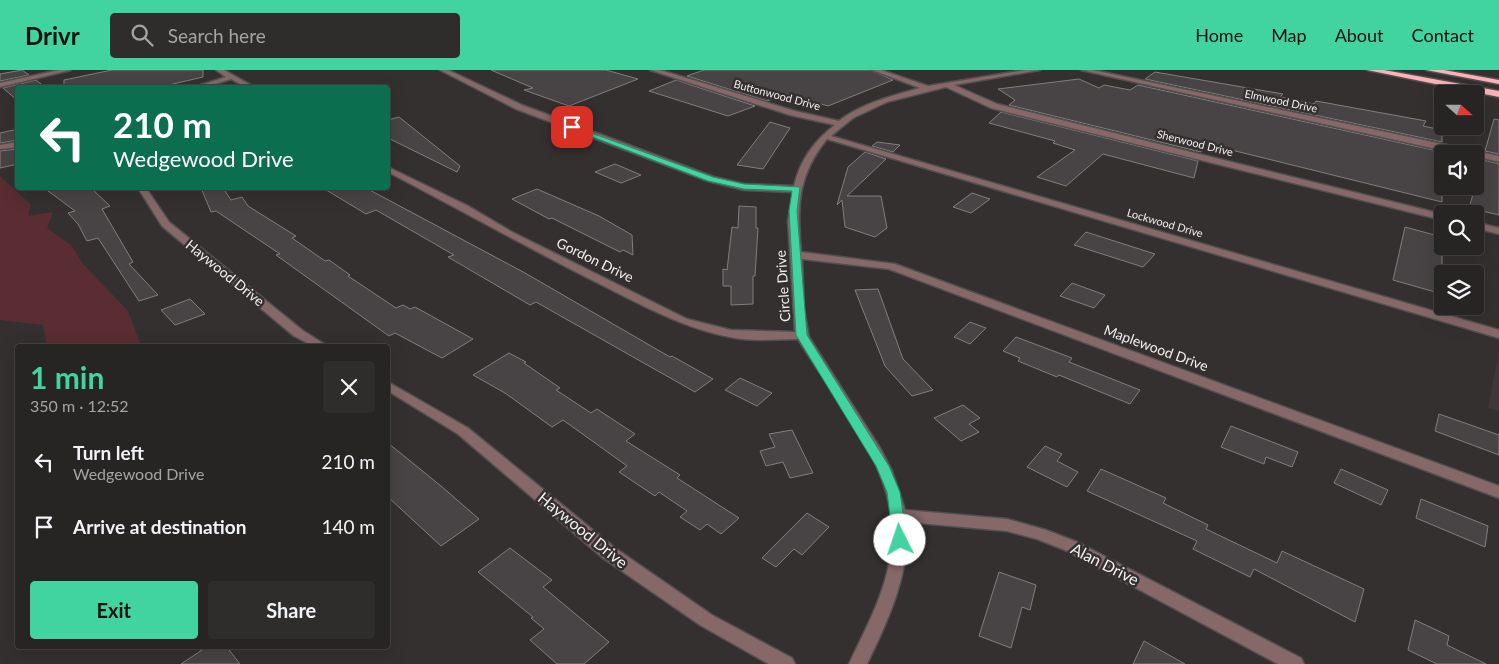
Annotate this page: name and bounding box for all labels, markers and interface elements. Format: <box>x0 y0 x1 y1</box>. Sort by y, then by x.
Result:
search box <box>110 13 460 58</box>
text: Drivr <box>25 21 80 50</box>
icon: search <box>128 21 156 49</box>
text: Search here <box>168 24 266 47</box>
text: Home <box>1195 24 1243 46</box>
text: Map <box>1271 24 1307 46</box>
text: About <box>1335 24 1384 46</box>
text: Contact <box>1412 24 1474 46</box>
street label: Buttonwood Drive <box>732 77 822 112</box>
north arrow <box>1434 85 1484 135</box>
map controls <box>1434 85 1484 315</box>
street label: Elmwood Drive <box>1243 86 1319 115</box>
text: 210 m <box>113 103 212 145</box>
icon: left <box>30 105 95 170</box>
pin <box>551 106 593 148</box>
icon: arrive <box>558 113 586 141</box>
street label: Sherwood Drive <box>1156 127 1235 158</box>
text: Wedgewood Drive <box>113 145 294 172</box>
button: sound <box>1434 145 1484 195</box>
street label: Lockwood Drive <box>1126 205 1205 240</box>
button: search <box>1434 205 1484 255</box>
street label: Gordon Drive <box>554 234 636 285</box>
street label: Haywood Drive <box>183 236 268 309</box>
street label: Circle Drive <box>772 250 793 322</box>
button: layers <box>1434 265 1484 315</box>
street label: Maplewood Drive <box>1102 321 1211 374</box>
text: 1 min <box>30 359 104 395</box>
button: close <box>323 361 375 413</box>
text: 350 m · 12:52 <box>30 396 129 415</box>
text: Turn left <box>73 441 144 464</box>
icon: left <box>30 448 58 476</box>
text: 210 m <box>321 450 375 473</box>
text: Wedgewood Drive <box>73 464 204 483</box>
street label: Haywood Drive <box>535 488 632 572</box>
icon: arrive <box>30 513 58 541</box>
position arrow <box>873 513 925 565</box>
text: Arrive at destination <box>73 515 246 538</box>
text: 140 m <box>321 515 375 538</box>
street label: Alan Drive <box>1068 538 1142 589</box>
button: Exit <box>30 581 198 639</box>
button: Share <box>208 581 375 639</box>

